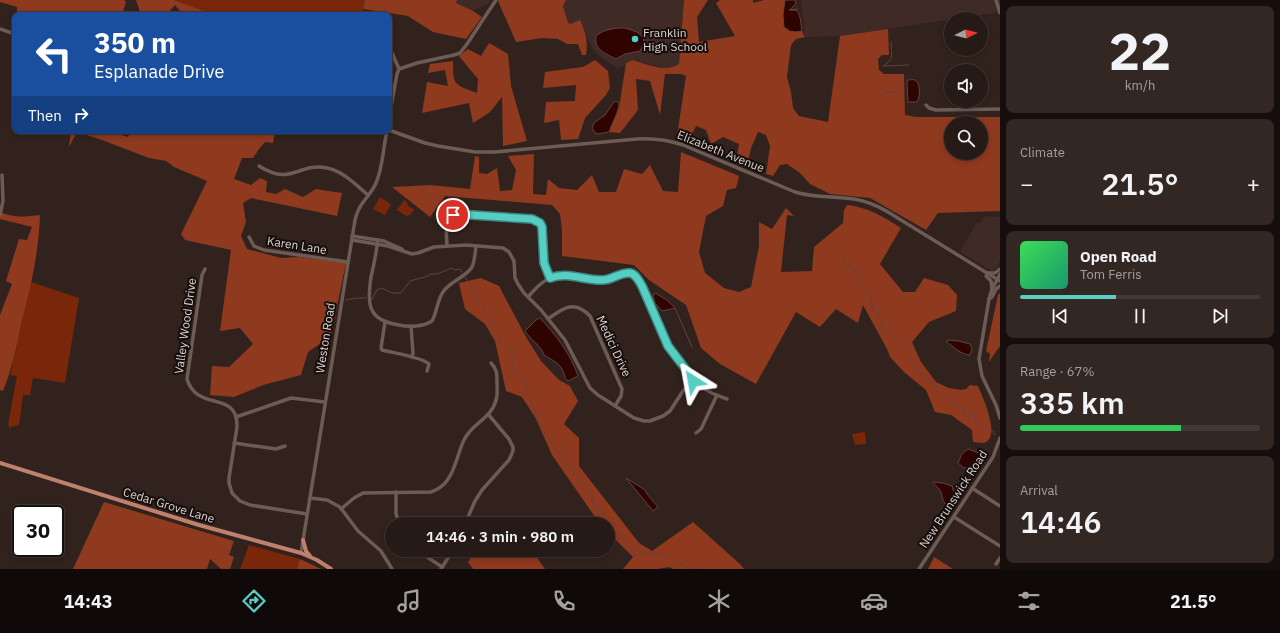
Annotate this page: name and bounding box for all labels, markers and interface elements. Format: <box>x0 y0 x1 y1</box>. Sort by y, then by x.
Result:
north arrow <box>944 12 988 56</box>
map controls <box>944 12 988 160</box>
text: 22 <box>1109 17 1171 84</box>
text: 350 m <box>94 24 176 61</box>
place label: Franklin High School <box>643 25 707 54</box>
icon: left <box>28 28 80 80</box>
marker: Franklin High School <box>630 34 640 44</box>
text: Esplanade Drive <box>94 60 224 83</box>
button: sound <box>944 64 988 108</box>
text: km/h <box>1125 77 1155 94</box>
icon: right <box>70 104 92 126</box>
text: Then <box>28 106 62 125</box>
button: search <box>944 116 988 160</box>
street label: Elizabeth Avenue <box>675 127 767 175</box>
text: Climate <box>1020 144 1065 161</box>
text: 21.5° <box>1101 164 1179 203</box>
text: − <box>1020 169 1033 198</box>
text: + <box>1247 169 1260 198</box>
pin <box>436 198 470 232</box>
icon: arrive <box>442 204 464 226</box>
street label: Karen Lane <box>266 233 328 257</box>
text: Open Road <box>1080 247 1157 266</box>
text: Tom Ferris <box>1080 266 1142 283</box>
street label: Valley Wood Drive <box>171 277 199 375</box>
street label: Weston Road <box>312 302 338 374</box>
icon: previous <box>1049 305 1071 327</box>
icon: pause <box>1129 305 1151 327</box>
icon: next <box>1209 305 1231 327</box>
street label: Medici Drive <box>593 313 635 379</box>
position arrow <box>672 360 714 402</box>
text: Range · 67% <box>1020 363 1094 380</box>
text: 335 km <box>1020 383 1125 422</box>
street label: New Brunswick Road <box>916 447 990 551</box>
text: Arrival <box>1020 482 1058 499</box>
street label: Cedar Grove Lane <box>121 484 217 526</box>
text: 14:46 <box>1020 502 1102 541</box>
speed limit sign: 30 <box>12 505 64 557</box>
text: 14:46 · 3 min · 980 m <box>426 527 574 546</box>
icon: directions <box>240 587 268 615</box>
icon: music <box>395 587 423 615</box>
icon: phone <box>550 587 578 615</box>
icon: climate <box>705 587 733 615</box>
icon: car <box>860 587 888 615</box>
icon: filters <box>1015 587 1043 615</box>
text: 14:43 <box>64 590 113 613</box>
text: 21.5° <box>1170 590 1216 613</box>

